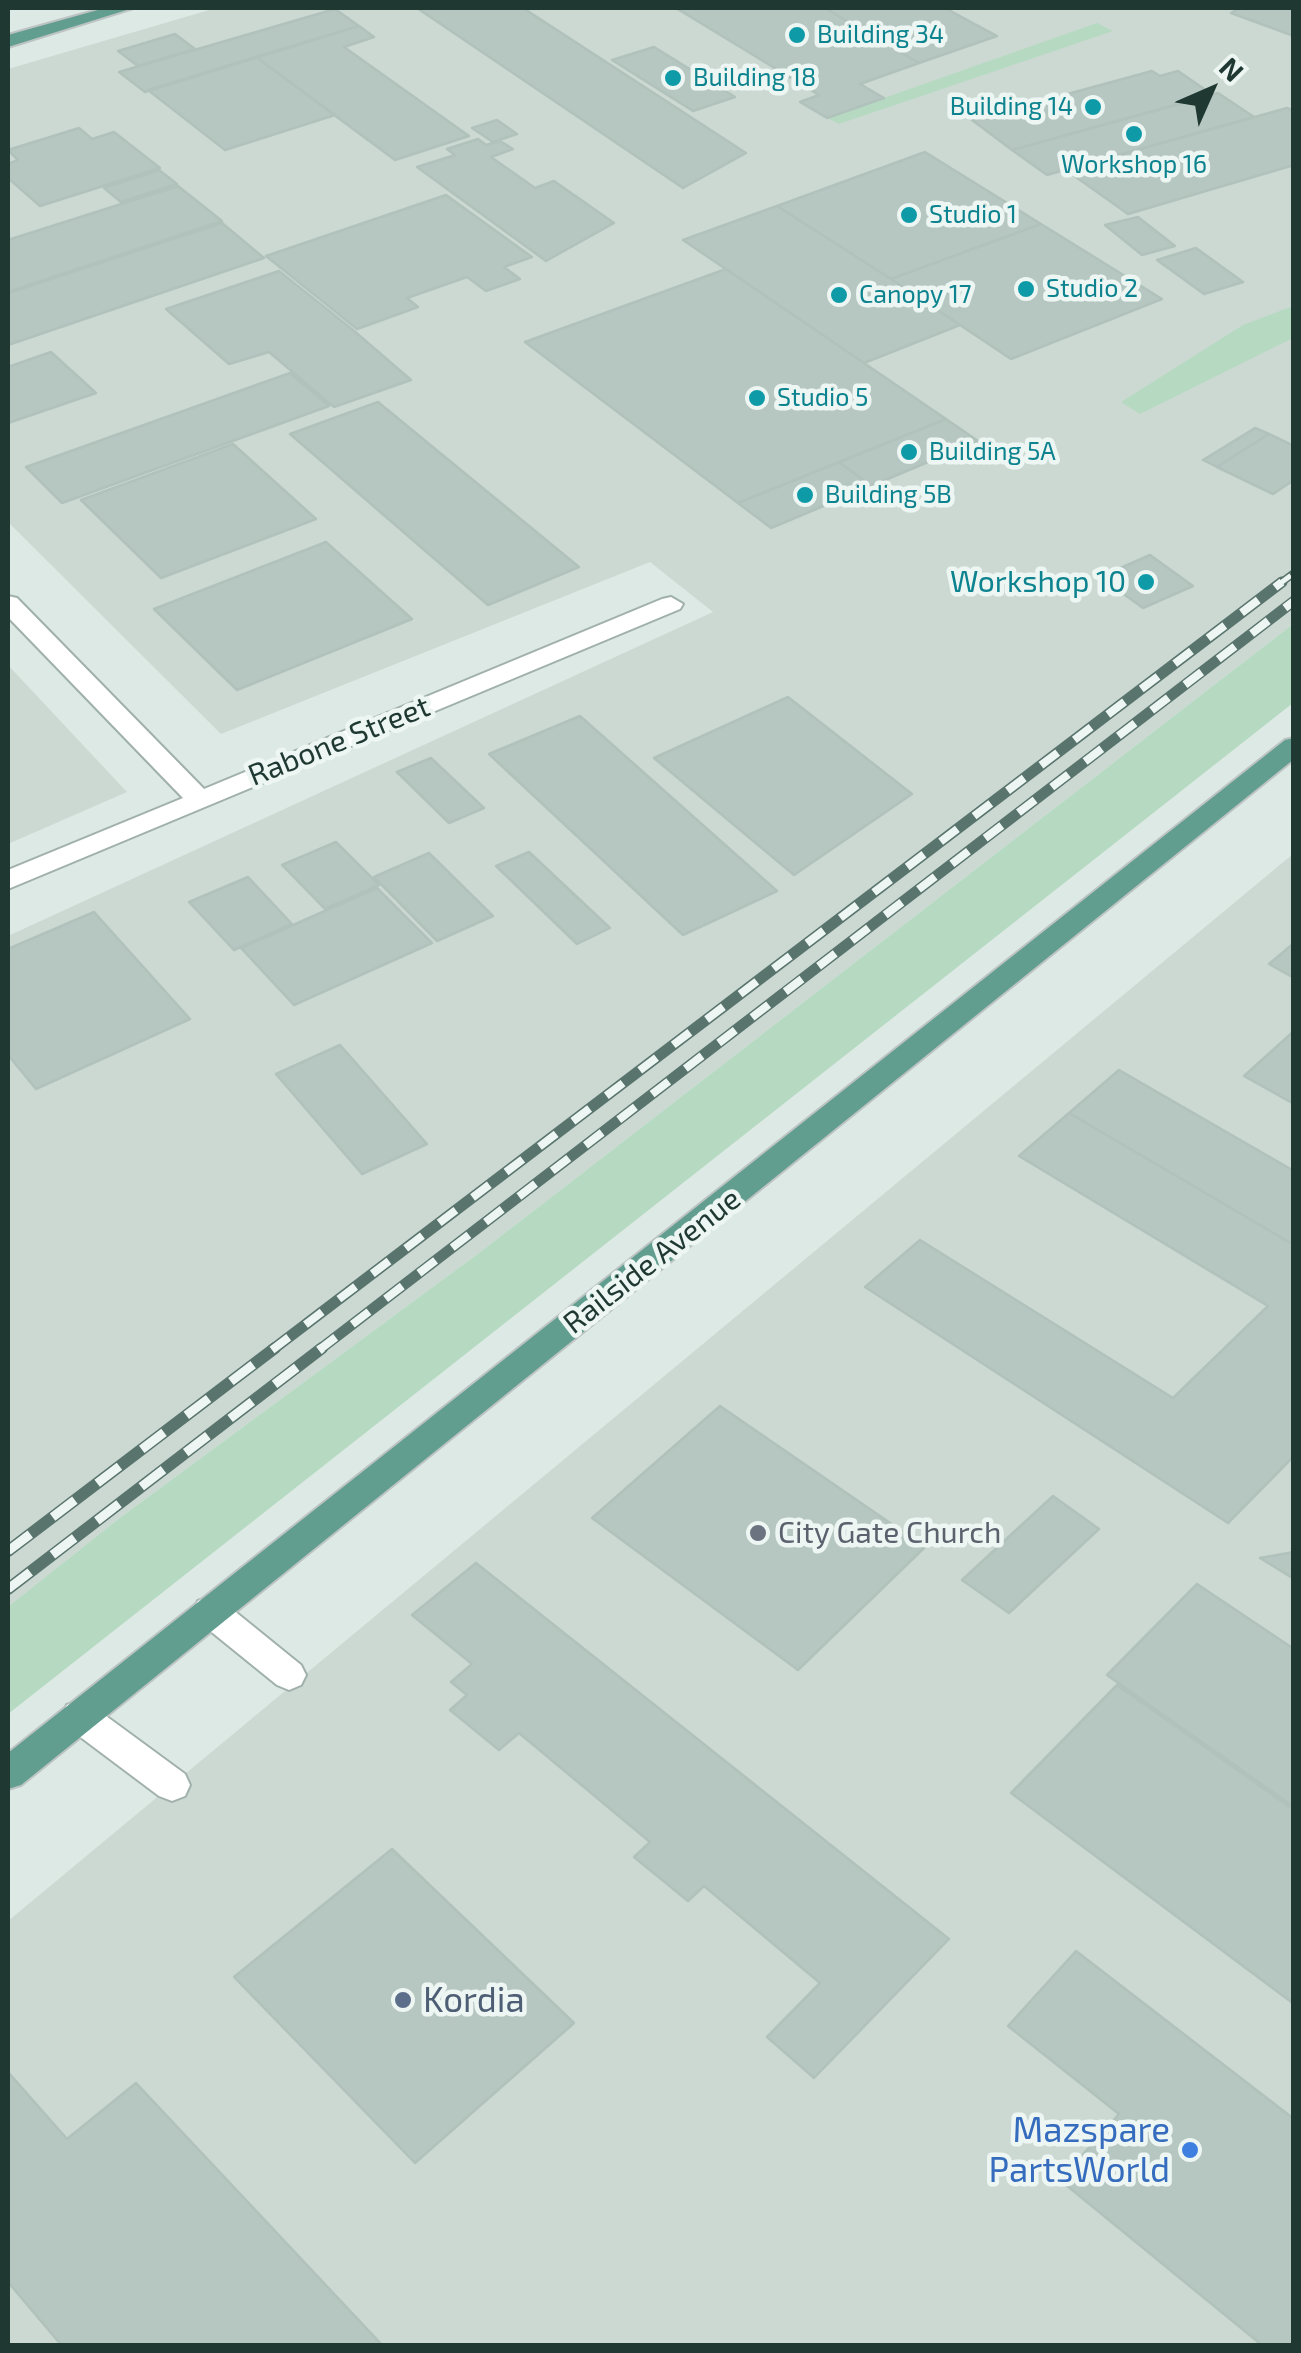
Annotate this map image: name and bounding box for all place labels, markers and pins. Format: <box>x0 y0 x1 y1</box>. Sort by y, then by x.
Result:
place label: Building 34 <box>817 20 944 50</box>
marker: Building 34 <box>786 24 808 46</box>
place label: Building 18 <box>693 63 816 93</box>
marker: Building 18 <box>662 67 684 89</box>
place label: Building 14 <box>950 92 1073 122</box>
marker: Building 14 <box>1082 96 1104 118</box>
marker: Workshop 16 <box>1123 123 1145 145</box>
place label: Workshop 16 <box>1061 150 1207 180</box>
place label: Studio 1 <box>929 200 1017 230</box>
marker: Studio 1 <box>898 204 920 226</box>
place label: Studio 2 <box>1046 274 1138 304</box>
marker: Studio 2 <box>1015 278 1037 300</box>
place label: Canopy 17 <box>859 280 972 310</box>
marker: Canopy 17 <box>828 284 850 306</box>
place label: Studio 5 <box>777 383 868 413</box>
marker: Studio 5 <box>746 387 768 409</box>
place label: Building 5A <box>929 437 1056 467</box>
marker: Building 5A <box>898 441 920 463</box>
place label: Building 5B <box>825 480 952 510</box>
marker: Building 5B <box>794 484 816 506</box>
place label: Workshop 10 <box>950 564 1126 600</box>
marker: Workshop 10 <box>1135 571 1157 593</box>
place label: City Gate Church <box>778 1515 1001 1551</box>
marker: City Gate Church <box>747 1522 769 1544</box>
place label: Kordia <box>423 1979 525 2021</box>
marker: Kordia <box>392 1989 414 2011</box>
place label: Mazspare PartsWorld <box>988 2109 1170 2191</box>
marker: Mazspare PartsWorld <box>1179 2139 1201 2161</box>

